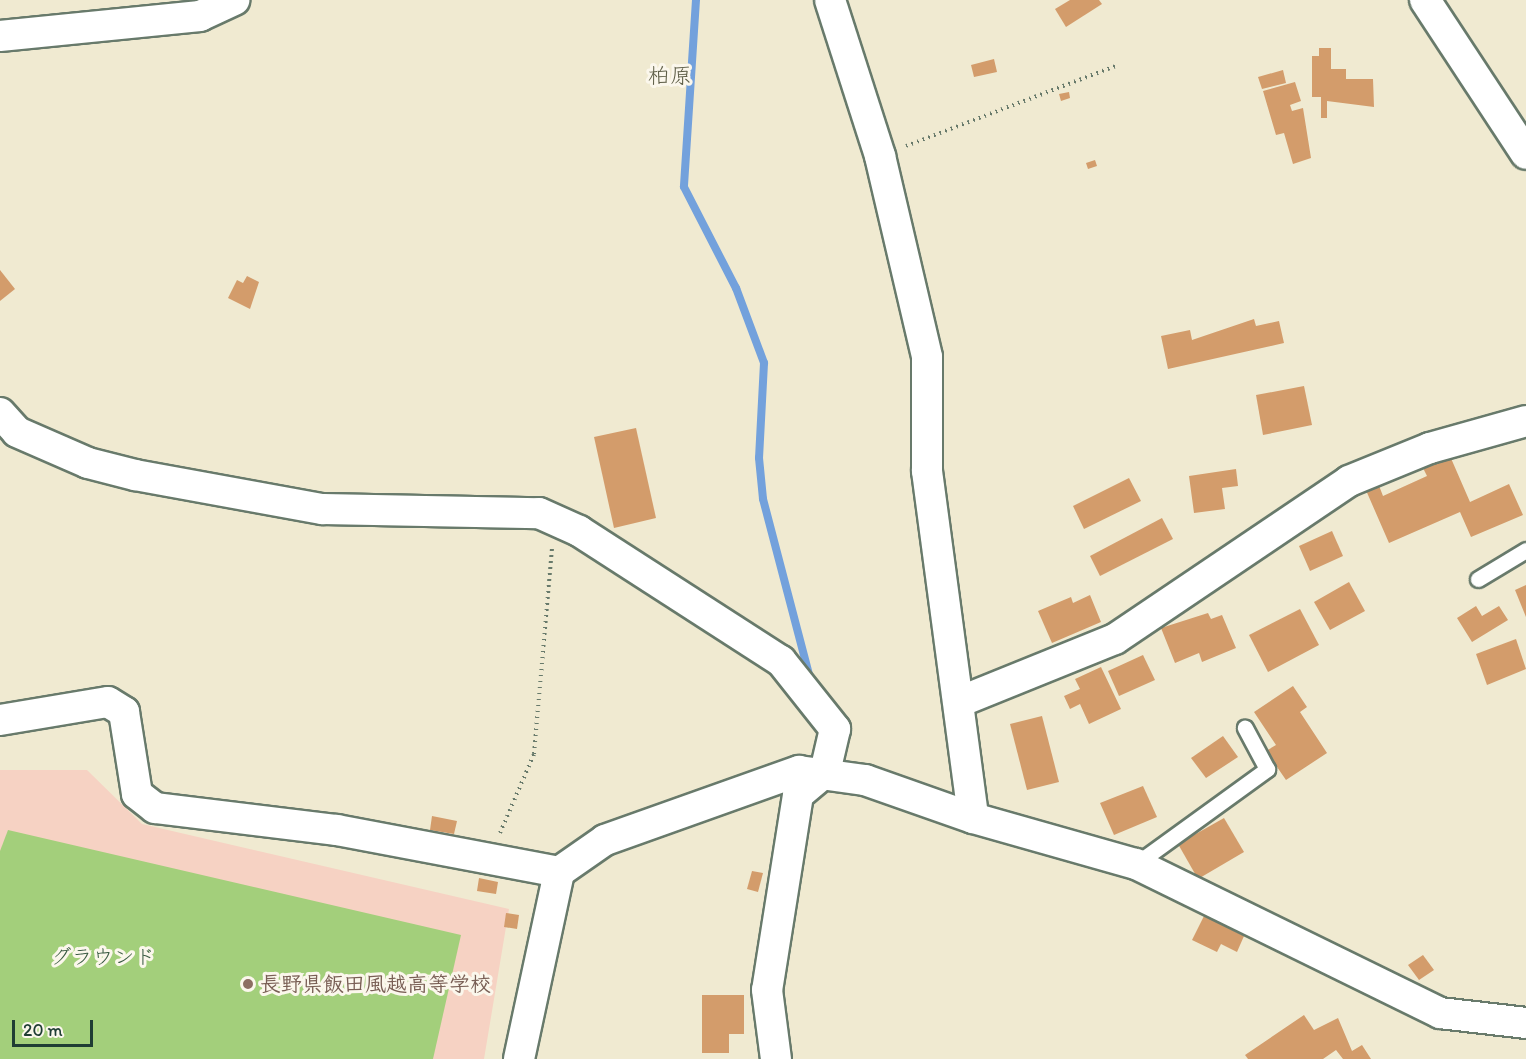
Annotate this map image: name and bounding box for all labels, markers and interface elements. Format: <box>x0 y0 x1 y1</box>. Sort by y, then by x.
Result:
district label: 柏原 <box>648 63 692 89</box>
park label: グラウンド <box>51 944 155 970</box>
place label: 長野県飯田風越高等学校 <box>260 971 491 997</box>
marker: 長野県飯田風越高等学校 <box>241 977 255 991</box>
scale bar <box>15 1008 96 1046</box>
text: 20 m <box>23 1019 63 1041</box>

